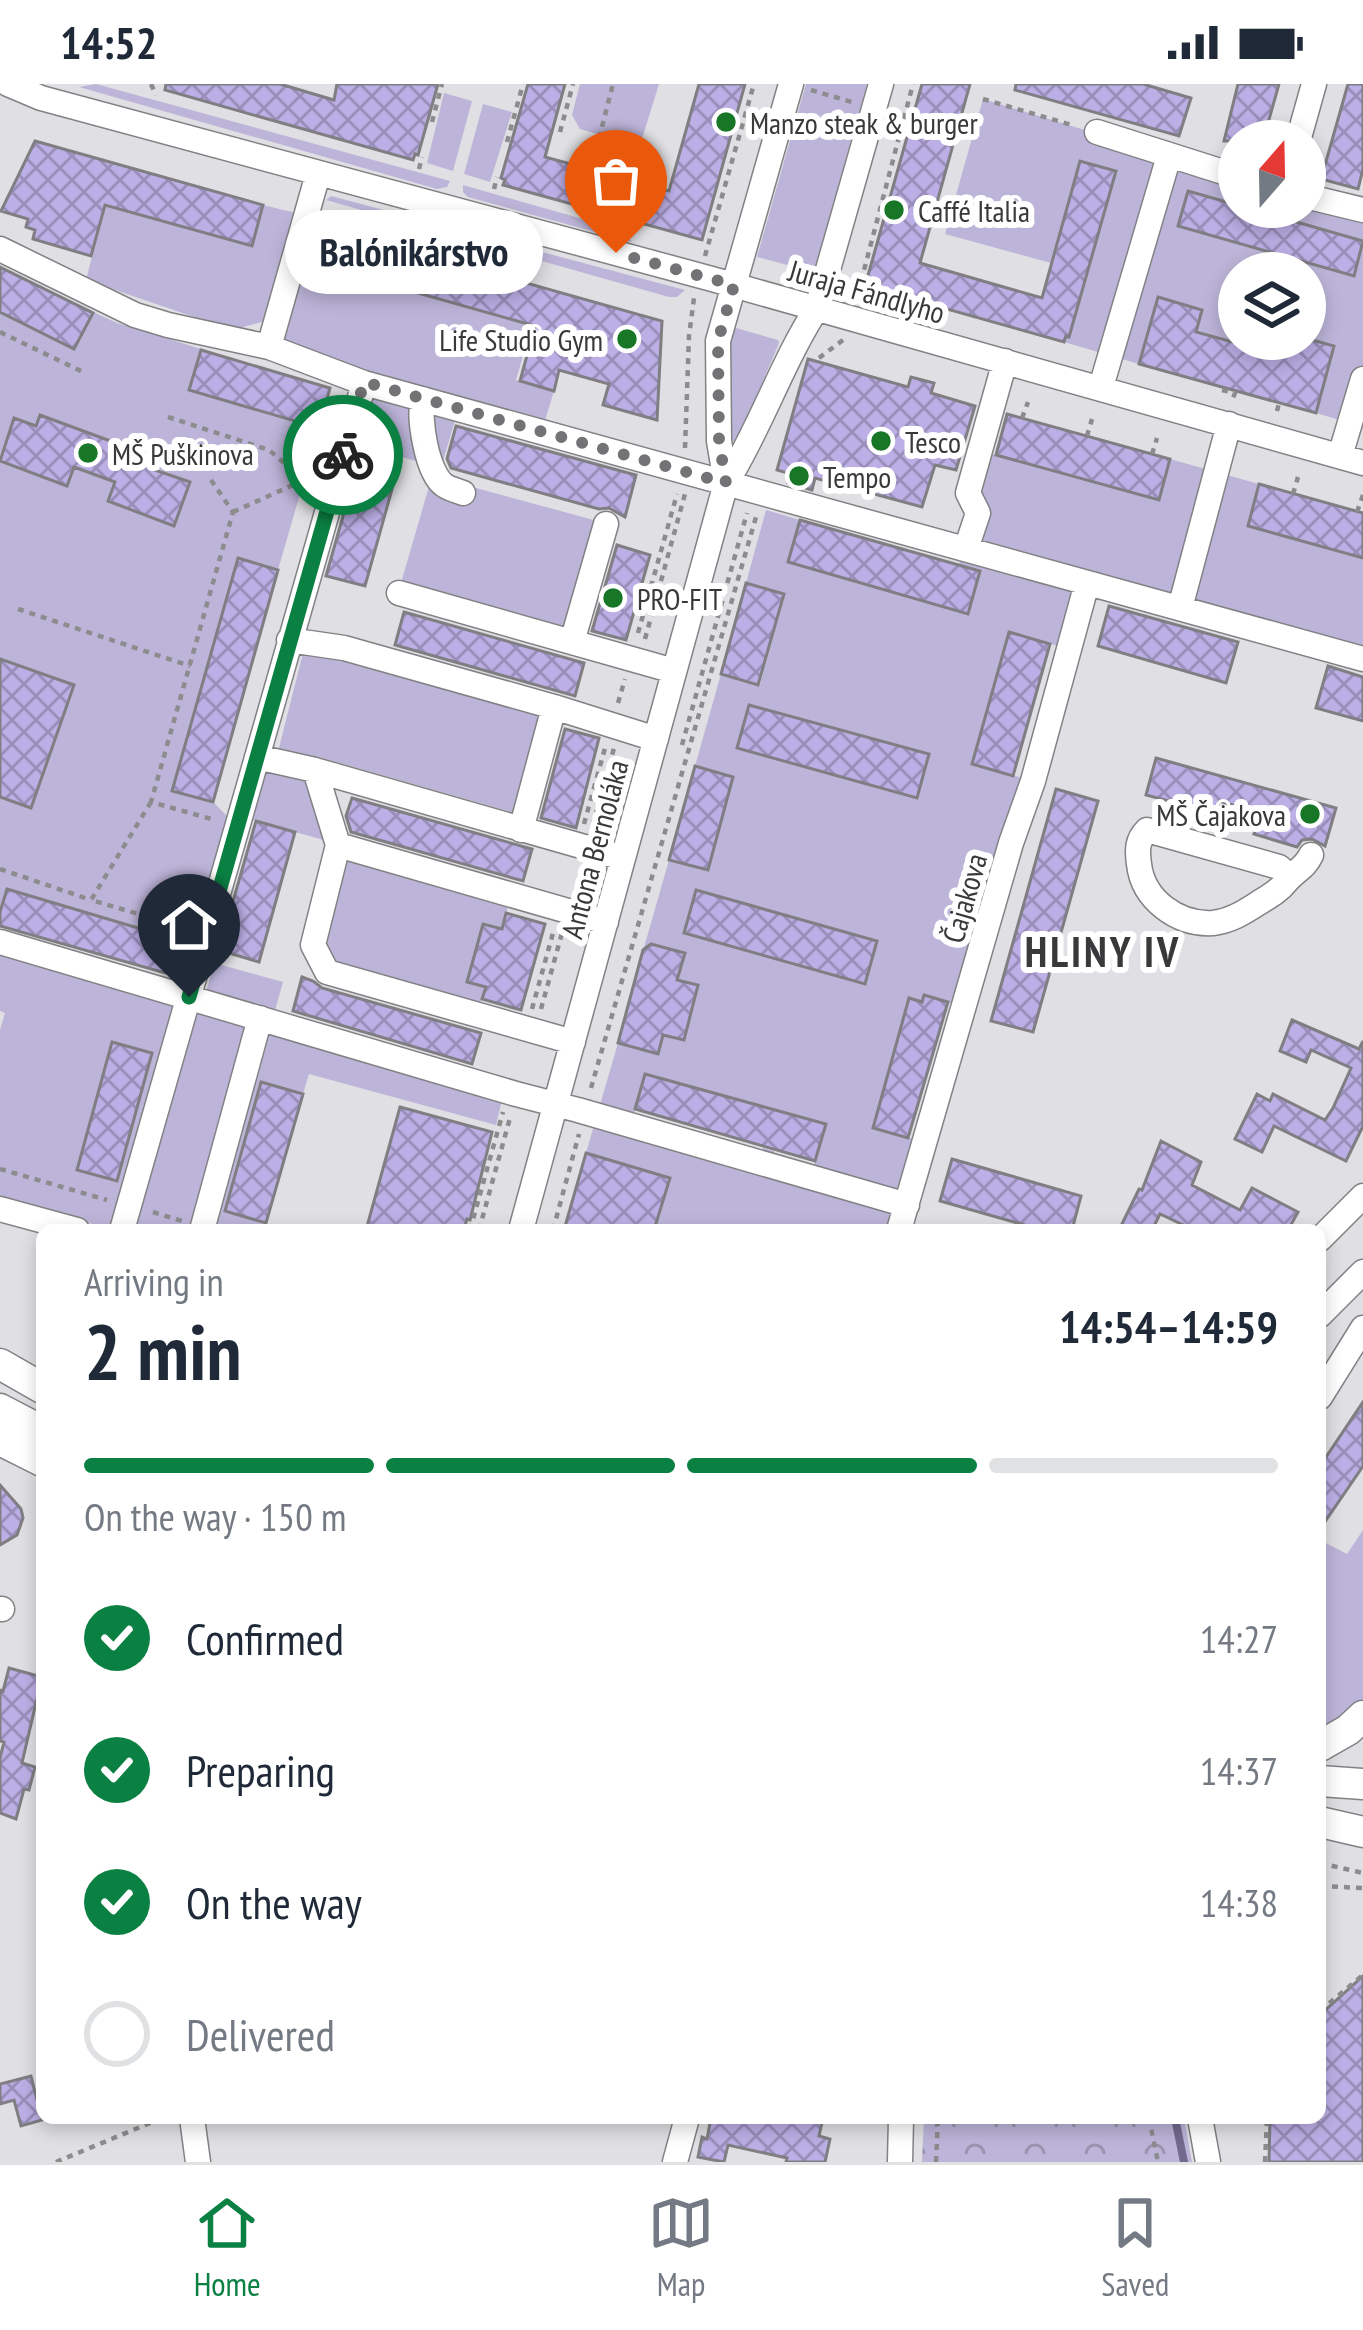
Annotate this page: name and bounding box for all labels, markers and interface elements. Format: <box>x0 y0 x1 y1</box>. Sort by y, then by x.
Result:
text: 14:52 <box>60 13 157 71</box>
place label: Manzo steak & burger <box>750 103 979 142</box>
marker: Manzo steak & burger <box>713 109 739 135</box>
north arrow <box>1218 120 1326 228</box>
map controls <box>1218 120 1326 360</box>
pin <box>565 130 667 253</box>
icon: bag <box>583 148 649 214</box>
place label: Caffé Italia <box>918 191 1030 230</box>
marker: Caffé Italia <box>881 197 907 223</box>
callout: Balónikárstvo <box>286 211 544 295</box>
text: Balónikárstvo <box>320 226 508 277</box>
street label: Juraja Fándlyho <box>784 250 949 332</box>
button: layers <box>1218 252 1326 360</box>
place label: Life Studio Gym <box>439 320 603 359</box>
marker: Life Studio Gym <box>614 326 640 352</box>
courier <box>283 395 403 515</box>
icon: bike <box>310 422 376 488</box>
place label: Tesco <box>905 422 961 461</box>
marker: Tesco <box>868 428 894 454</box>
place label: MŠ Puškinova <box>112 434 254 473</box>
marker: MŠ Puškinova <box>75 440 101 466</box>
place label: Tempo <box>823 457 891 496</box>
marker: Tempo <box>786 463 812 489</box>
place label: PRO-FIT <box>637 579 722 618</box>
marker: PRO-FIT <box>600 585 626 611</box>
street label: Antona Bernoláka <box>551 755 637 943</box>
place label: MŠ Čajakova <box>1156 795 1286 834</box>
marker: MŠ Čajakova <box>1297 801 1323 827</box>
street label: Čajakova <box>933 849 995 947</box>
pin <box>138 874 240 997</box>
icon: home <box>156 892 222 958</box>
district label: HLINY IV <box>1025 924 1181 979</box>
text: Arriving in <box>84 1256 224 1307</box>
text: 14:54–14:59 <box>1059 1297 1278 1355</box>
text: 2 min <box>84 1301 242 1402</box>
text: On the way · 150 m <box>84 1491 346 1542</box>
icon: check <box>84 1605 150 1671</box>
text: Confirmed <box>186 1609 344 1667</box>
text: 14:27 <box>1200 1613 1278 1664</box>
icon: check <box>84 1737 150 1803</box>
text: Preparing <box>186 1741 335 1799</box>
text: 14:37 <box>1200 1745 1278 1796</box>
icon: check <box>84 1869 150 1935</box>
text: On the way <box>186 1873 362 1931</box>
text: 14:38 <box>1200 1877 1278 1928</box>
text: Delivered <box>186 2005 335 2063</box>
tab: Home <box>194 2190 261 2305</box>
tab: Map <box>648 2190 714 2305</box>
tab: Saved <box>1101 2190 1169 2305</box>

